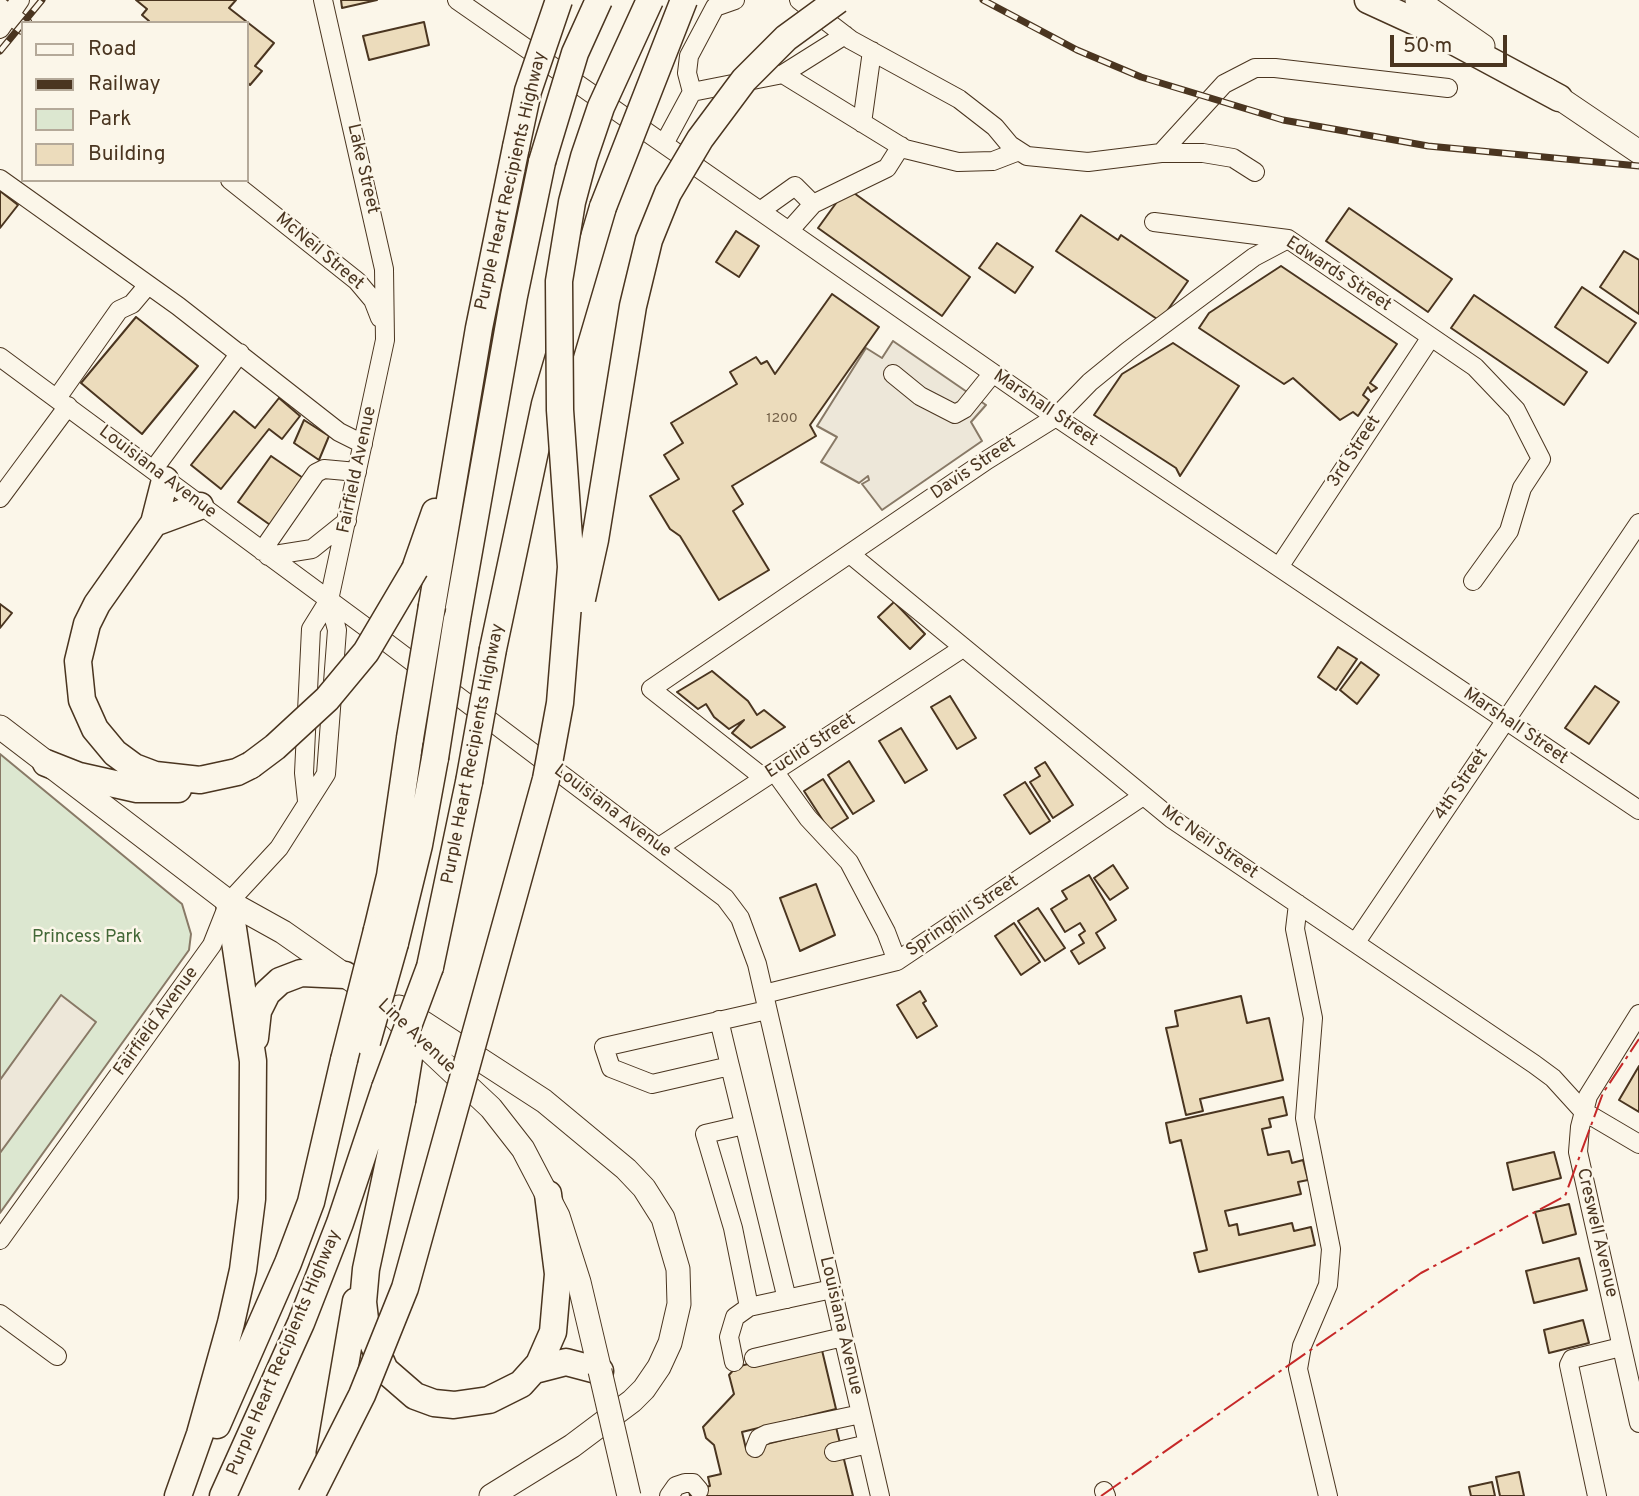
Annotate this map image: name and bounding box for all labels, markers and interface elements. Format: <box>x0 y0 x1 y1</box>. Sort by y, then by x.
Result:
legend <box>21 21 248 182</box>
scale bar <box>1394 21 1511 65</box>
text: 50 m <box>1403 33 1452 60</box>
text: Road <box>88 36 137 63</box>
street label: Purple Heart Recipients Highway <box>472 49 552 313</box>
text: Railway <box>88 71 161 98</box>
text: Park <box>88 106 131 133</box>
street label: Lake Street <box>341 122 383 216</box>
text: Building <box>88 141 166 168</box>
street label: McNeil Street <box>270 209 368 295</box>
street label: Edwards Street <box>1281 233 1395 317</box>
street label: Marshall Street <box>988 366 1102 452</box>
street label: Fairfield Avenue <box>334 404 382 536</box>
house number: 1200 <box>766 411 798 427</box>
street label: 3rd Street <box>1324 412 1386 492</box>
street label: Louisiana Avenue <box>94 422 220 524</box>
street label: Davis Street <box>928 433 1020 505</box>
street label: Purple Heart Recipients Highway <box>438 622 510 886</box>
street label: Marshall Street <box>1458 684 1572 770</box>
street label: Euclid Street <box>762 710 860 784</box>
street label: 4th Street <box>1430 745 1494 825</box>
street label: Louisiana Avenue <box>549 761 675 863</box>
street label: Mc Neil Street <box>1156 802 1262 884</box>
street label: Springhill Street <box>903 871 1023 963</box>
park label: Princess Park <box>32 927 142 949</box>
street label: Fairfield Avenue <box>110 963 204 1081</box>
street label: Line Avenue <box>372 995 460 1079</box>
street label: Creswell Avenue <box>1571 1166 1621 1300</box>
street label: Purple Heart Recipients Highway <box>223 1227 347 1479</box>
street label: Louisiana Avenue <box>814 1255 866 1397</box>

